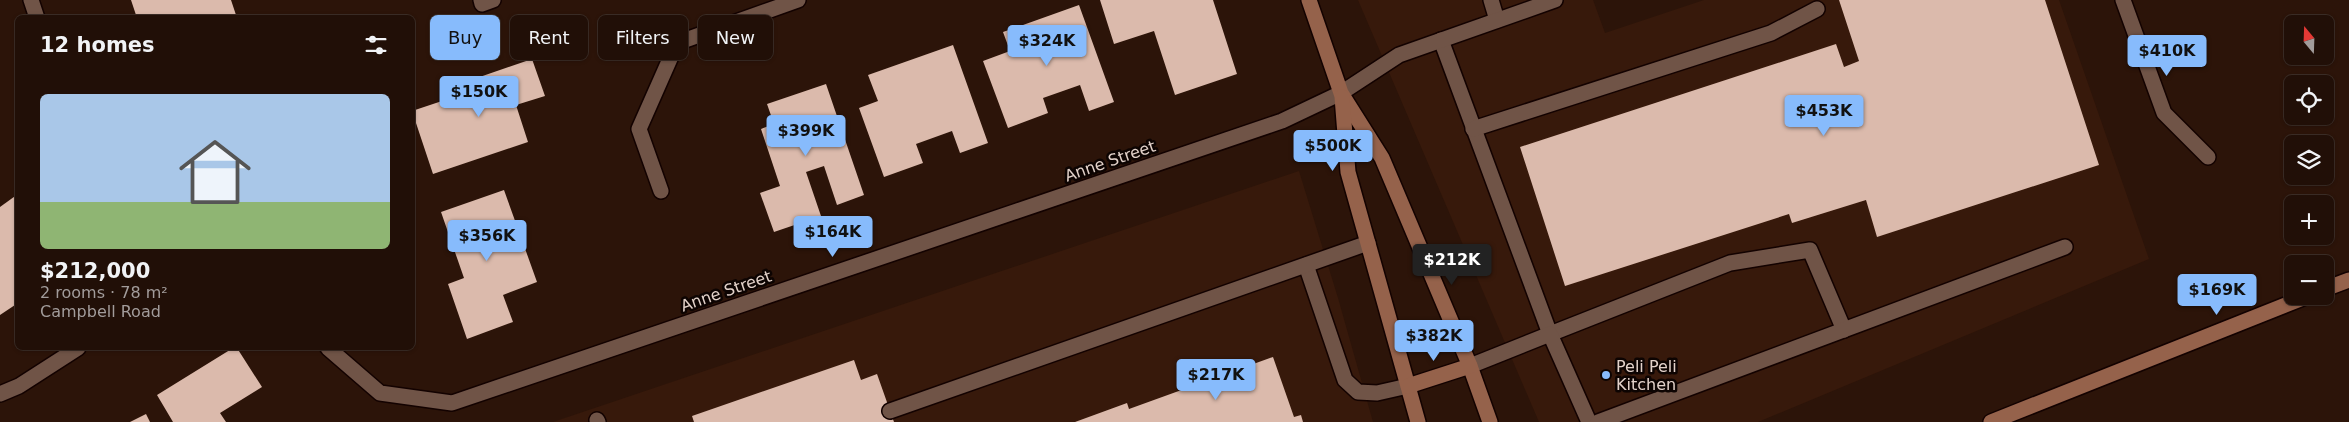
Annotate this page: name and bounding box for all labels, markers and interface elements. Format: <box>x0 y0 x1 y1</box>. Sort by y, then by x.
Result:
chip: Buy <box>430 15 500 60</box>
chip: Rent <box>510 15 588 60</box>
chip: Filters <box>598 15 688 60</box>
chip: New <box>698 15 773 60</box>
north arrow <box>2284 15 2334 65</box>
map controls <box>2284 15 2334 305</box>
pin: $324K <box>1012 24 1082 67</box>
icon: filters <box>362 31 390 59</box>
text: $324K <box>1019 31 1075 50</box>
text: 12 homes <box>40 33 155 57</box>
pin: $410K <box>2132 34 2202 77</box>
text: $410K <box>2139 41 2195 60</box>
button: locate <box>2284 75 2334 125</box>
pin: $150K <box>444 76 514 118</box>
text: $150K <box>451 82 507 101</box>
pin: $453K <box>1789 94 1859 137</box>
text: $453K <box>1796 101 1852 120</box>
pin: $399K <box>771 114 841 157</box>
text: $399K <box>778 121 834 140</box>
icon: home <box>170 127 260 217</box>
pin: $500K <box>1298 130 1368 172</box>
button: layers <box>2284 135 2334 185</box>
text: $500K <box>1305 136 1361 155</box>
street label: Anne Street <box>1062 137 1158 185</box>
button: + <box>2284 195 2334 245</box>
pin: $164K <box>798 216 868 258</box>
pin: $356K <box>452 220 522 262</box>
text: $164K <box>805 222 861 241</box>
text: $356K <box>459 226 515 245</box>
pin: $212K <box>1417 244 1487 286</box>
text: $212K <box>1424 250 1480 269</box>
button: − <box>2284 255 2334 305</box>
text: $212,000 <box>40 259 150 283</box>
street label: Anne Street <box>678 267 774 315</box>
pin: $169K <box>2182 274 2252 316</box>
text: $169K <box>2189 280 2245 299</box>
text: 2 rooms · 78 m² <box>40 283 168 302</box>
text: Campbell Road <box>40 302 161 321</box>
pin: $382K <box>1399 320 1469 362</box>
text: $382K <box>1406 326 1462 345</box>
place label: Peli Peli Kitchen <box>1616 357 1677 394</box>
pin: $217K <box>1181 358 1251 401</box>
text: $217K <box>1188 365 1244 384</box>
marker: Peli Peli Kitchen <box>1600 369 1612 381</box>

